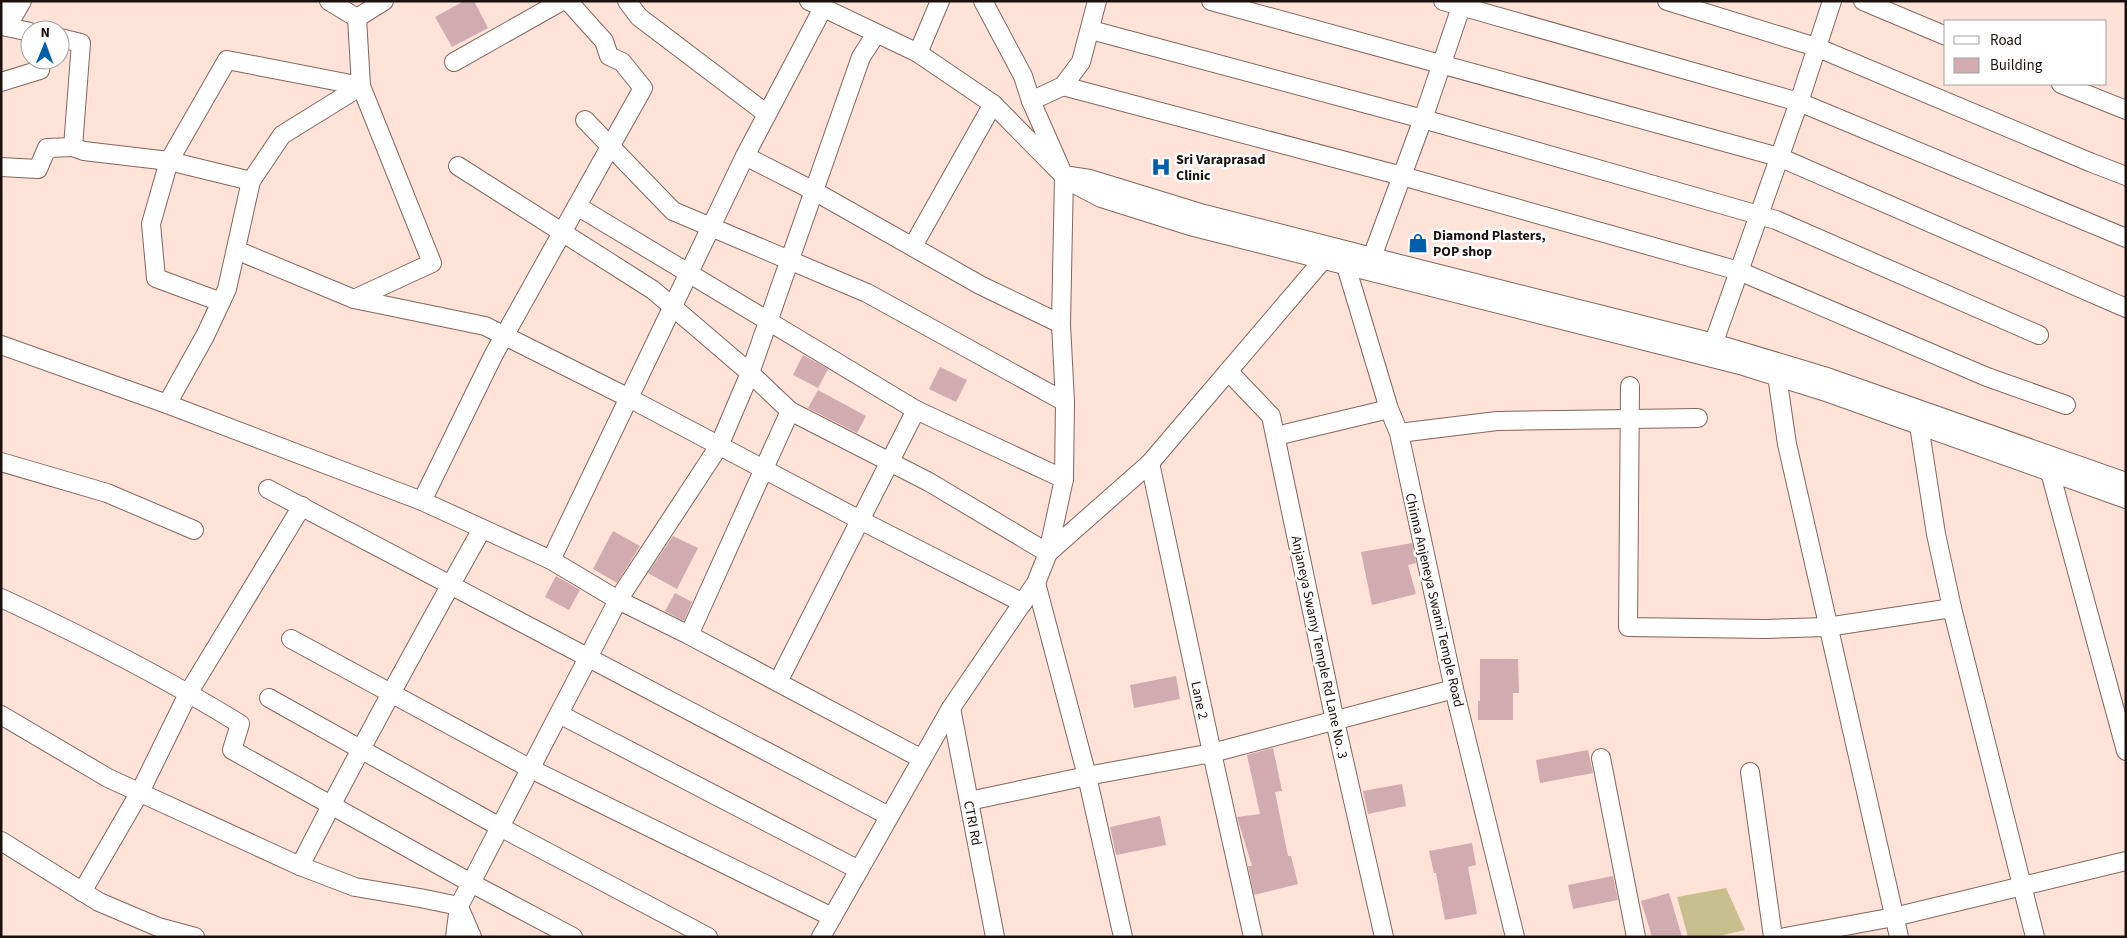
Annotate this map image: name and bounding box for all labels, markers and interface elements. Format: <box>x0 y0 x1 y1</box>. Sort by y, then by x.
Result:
north arrow <box>20 20 70 70</box>
legend <box>1944 20 2107 85</box>
text: N <box>40 23 50 43</box>
text: Road <box>1990 30 2022 51</box>
text: Building <box>1990 55 2043 76</box>
place label: Sri Varaprasad Clinic <box>1176 150 1265 186</box>
hospital icon: Sri Varaprasad Clinic <box>1150 156 1172 178</box>
place label: Diamond Plasters, POP shop <box>1433 226 1546 262</box>
shop icon: Diamond Plasters, POP shop <box>1407 232 1429 254</box>
street label: Chinna Anjeneya Swami Temple Road <box>1400 491 1468 709</box>
street label: Anjaneya Swamy Temple Rd Lane No. 3 <box>1286 534 1352 761</box>
street label: Lane 2 <box>1185 679 1213 721</box>
street label: CTRI Rd <box>958 799 986 847</box>

